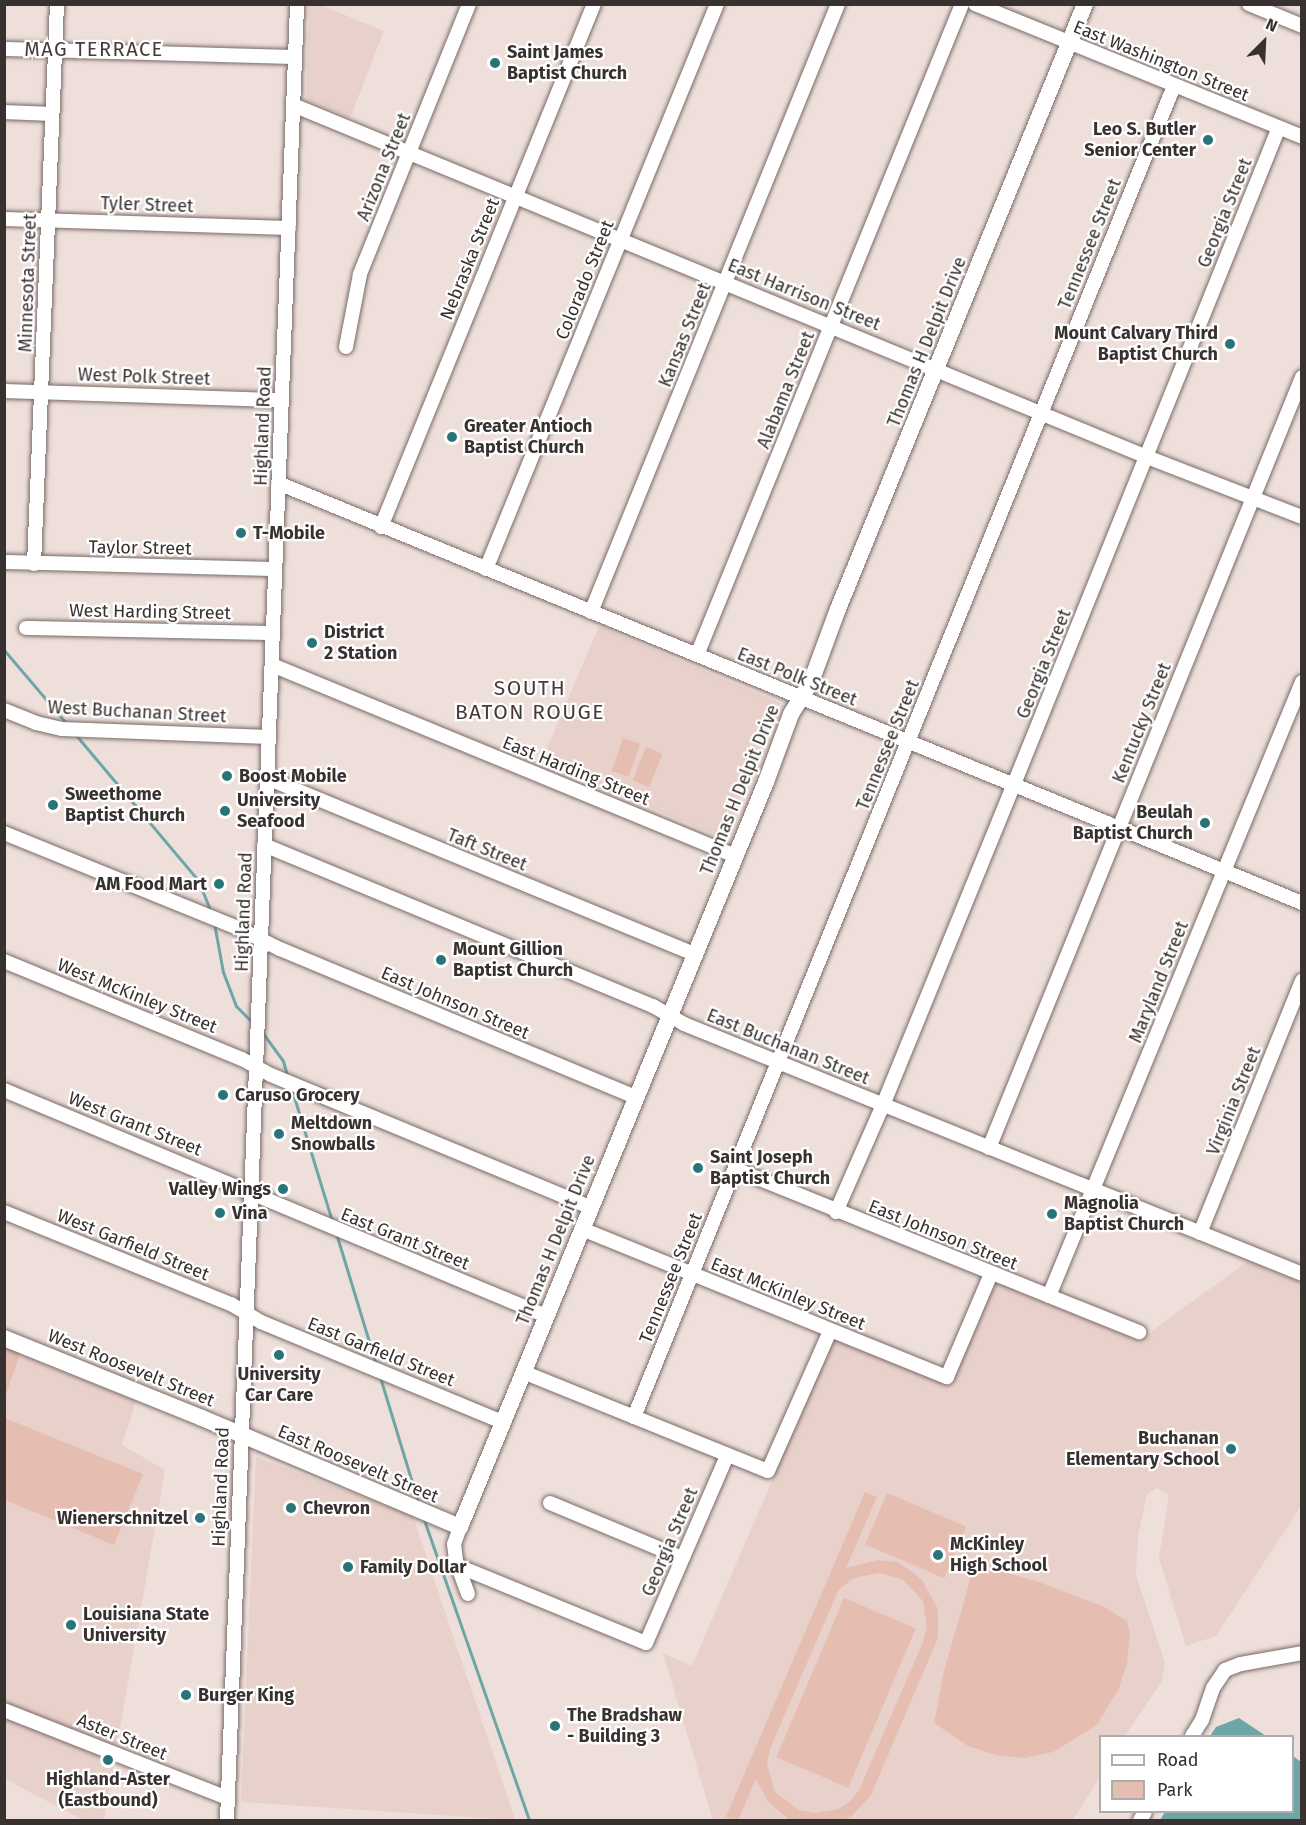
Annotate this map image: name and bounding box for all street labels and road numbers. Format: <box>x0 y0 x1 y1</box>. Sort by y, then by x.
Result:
street label: East Washington Street <box>1070 16 1252 106</box>
street label: Arizona Street <box>353 110 415 224</box>
street label: Georgia Street <box>1193 155 1257 271</box>
street label: Tennessee Street <box>1054 176 1126 312</box>
street label: Tyler Street <box>100 193 194 217</box>
street label: Nebraska Street <box>436 195 504 323</box>
street label: Minnesota Street <box>15 213 41 353</box>
street label: Colorado Street <box>551 217 619 343</box>
street label: East Harrison Street <box>724 254 884 336</box>
street label: Thomas H Delpit Drive <box>883 254 971 430</box>
street label: Kansas Street <box>654 280 716 390</box>
street label: Alabama Street <box>753 328 819 452</box>
street label: West Polk Street <box>77 364 211 390</box>
street label: Highland Road <box>250 366 276 486</box>
street label: Taylor Street <box>88 536 192 560</box>
street label: West Harding Street <box>69 600 231 624</box>
street label: Georgia Street <box>1012 606 1076 722</box>
street label: East Polk Street <box>734 643 860 711</box>
street label: Kentucky Street <box>1108 660 1176 786</box>
street label: Tennessee Street <box>852 677 924 813</box>
street label: West Buchanan Street <box>47 697 227 727</box>
street label: Thomas H Delpit Drive <box>696 702 784 878</box>
street label: East Harding Street <box>499 732 653 810</box>
street label: Taft Street <box>444 824 530 876</box>
street label: Highland Road <box>231 852 257 972</box>
street label: Maryland Street <box>1125 918 1193 1046</box>
street label: West McKinley Street <box>54 954 220 1038</box>
street label: East Johnson Street <box>378 962 532 1044</box>
street label: East Buchanan Street <box>703 1004 873 1090</box>
street label: Virginia Street <box>1202 1044 1266 1158</box>
street label: West Grant Street <box>65 1087 205 1161</box>
street label: Thomas H Delpit Drive <box>512 1152 600 1328</box>
street label: East Johnson Street <box>865 1195 1021 1275</box>
street label: East Grant Street <box>338 1203 472 1275</box>
street label: West Garfield Street <box>54 1205 212 1285</box>
street label: Tennessee Street <box>635 1210 707 1346</box>
street label: East McKinley Street <box>708 1253 868 1335</box>
street label: East Garfield Street <box>304 1313 458 1391</box>
street label: West Roosevelt Street <box>44 1325 218 1411</box>
street label: East Roosevelt Street <box>274 1420 442 1508</box>
street label: Highland Road <box>208 1427 234 1547</box>
street label: Georgia Street <box>637 1484 703 1600</box>
street label: Aster Street <box>74 1709 170 1765</box>

